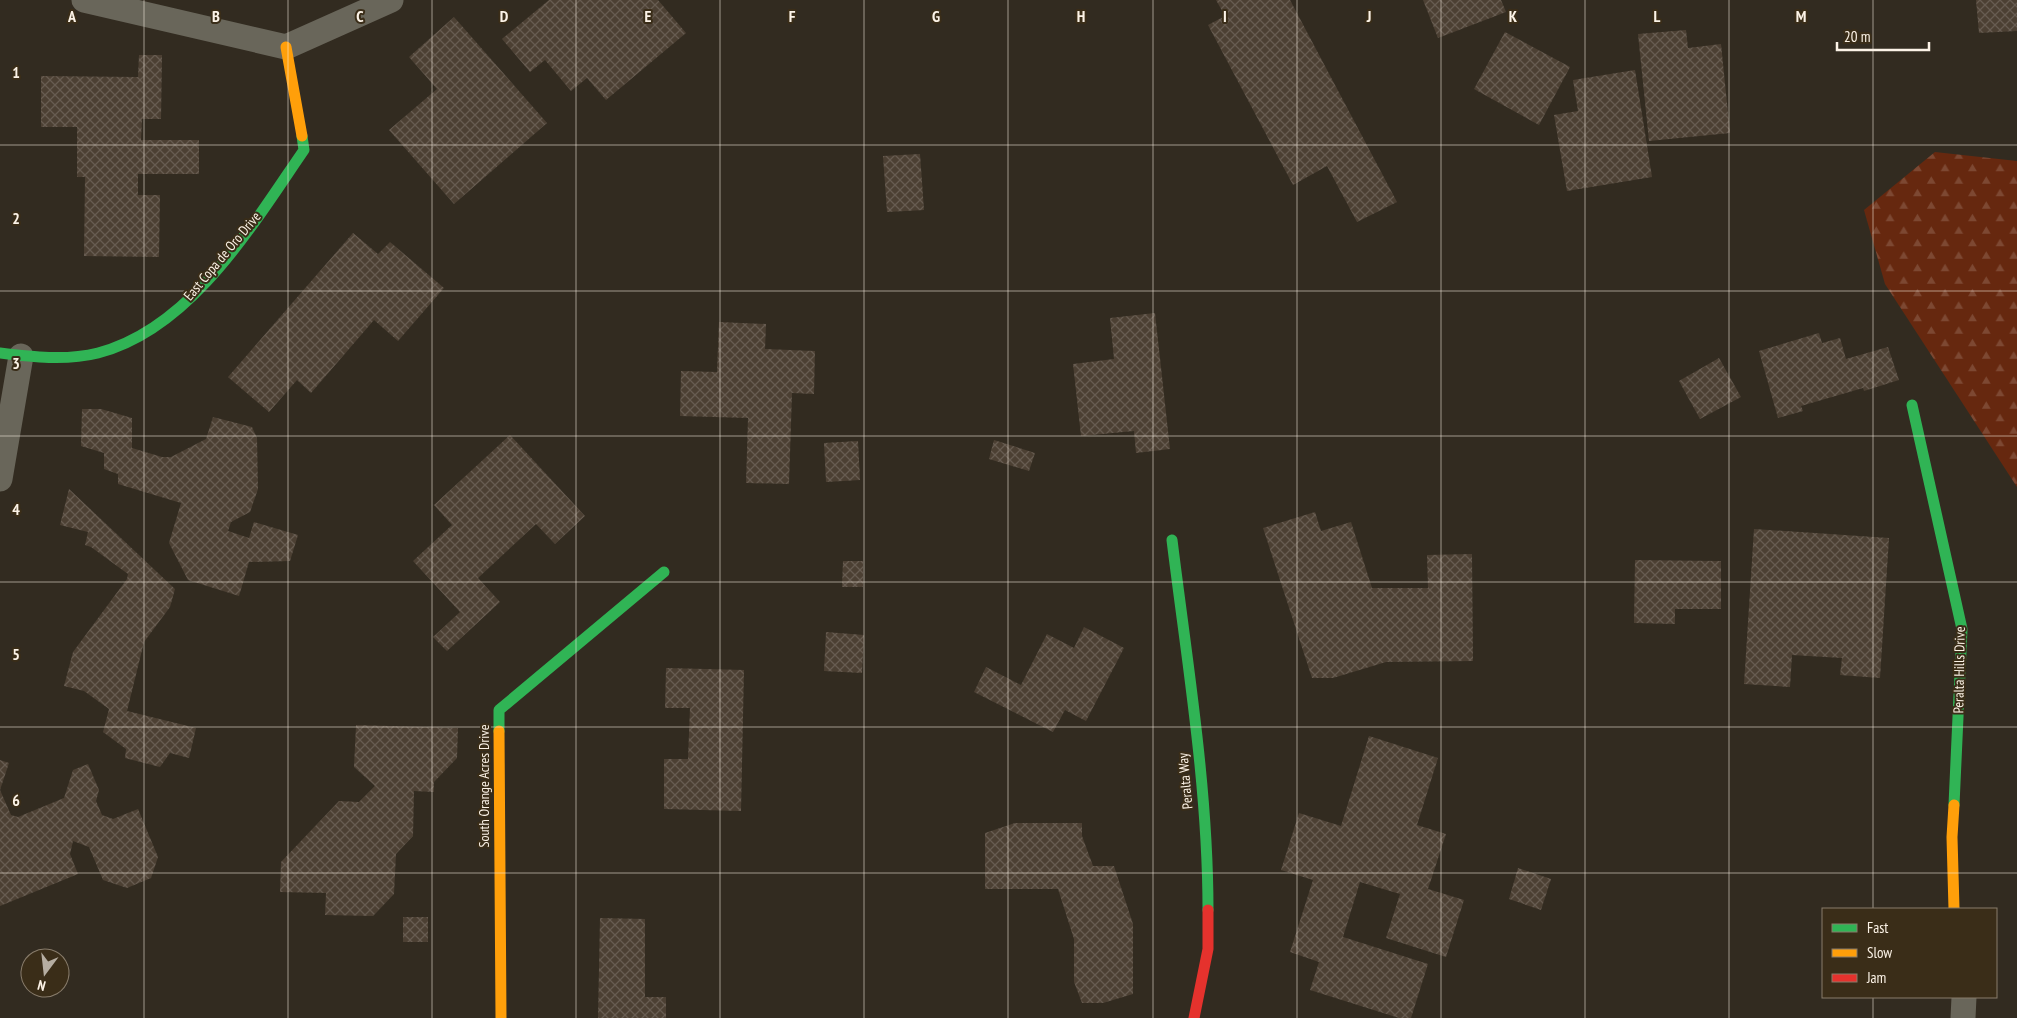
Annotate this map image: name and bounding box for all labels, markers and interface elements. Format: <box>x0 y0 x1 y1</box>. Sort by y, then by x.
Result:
text: A <box>67 6 77 26</box>
text: B <box>212 6 220 26</box>
text: C <box>356 6 364 26</box>
text: D <box>500 6 509 26</box>
text: E <box>645 6 652 26</box>
text: F <box>789 6 796 26</box>
text: G <box>932 6 940 26</box>
text: H <box>1077 6 1085 26</box>
text: I <box>1223 6 1227 26</box>
text: J <box>1366 6 1371 26</box>
text: K <box>1509 6 1518 26</box>
text: L <box>1654 6 1661 26</box>
text: M <box>1796 6 1806 26</box>
scale bar <box>1837 20 1930 52</box>
text: 20 m <box>1844 27 1870 46</box>
text: 1 <box>12 62 20 82</box>
text: 2 <box>12 208 20 228</box>
street label: East Copa de Oro Drive <box>180 208 265 304</box>
text: 3 <box>12 353 20 373</box>
text: 4 <box>12 499 20 519</box>
street label: Peralta Hills Drive <box>1949 626 1969 714</box>
text: 5 <box>12 644 20 664</box>
street label: South Orange Acres Drive <box>475 724 493 848</box>
street label: Peralta Way <box>1174 751 1196 810</box>
text: 6 <box>12 790 20 810</box>
legend <box>1822 908 1997 998</box>
text: Fast <box>1867 918 1888 937</box>
text: Slow <box>1867 943 1892 962</box>
north arrow <box>20 948 70 998</box>
text: Jam <box>1866 968 1886 987</box>
text: N <box>36 976 48 995</box>

